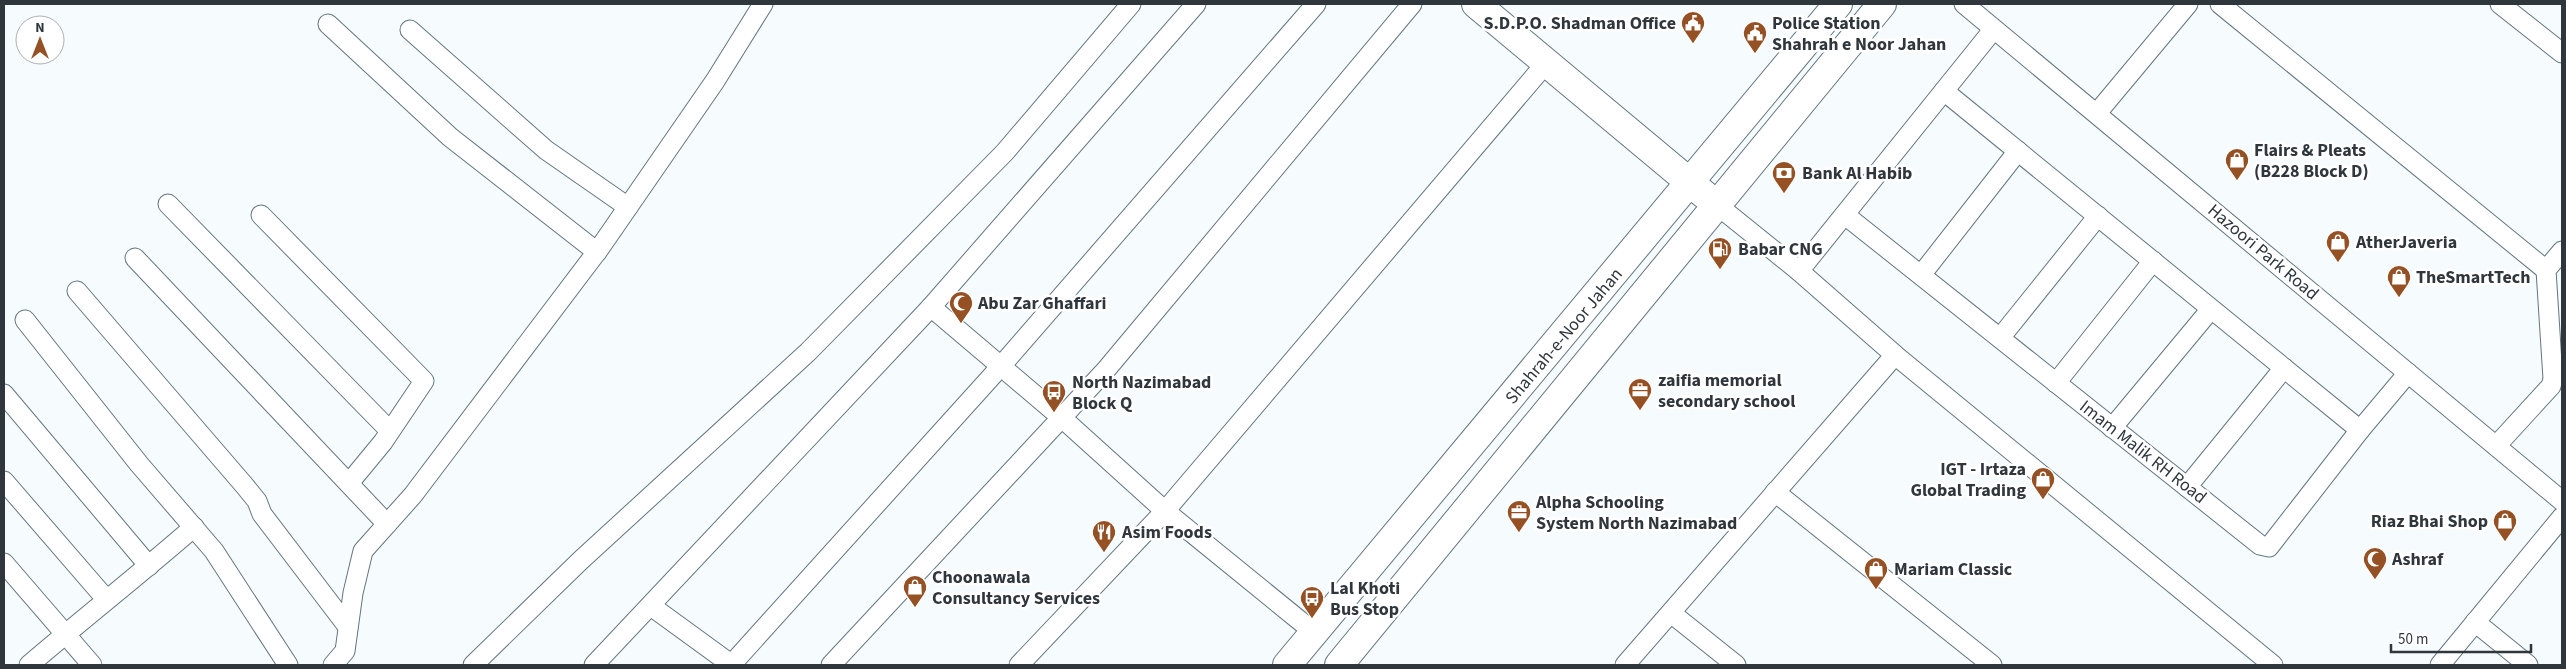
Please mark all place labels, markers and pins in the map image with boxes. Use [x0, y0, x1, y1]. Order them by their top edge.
public building icon: S.D.P.O. Shadman Office [1680, 10, 1706, 44]
place label: S.D.P.O. Shadman Office [1483, 11, 1676, 36]
place label: Police Station Shahrah e Noor Jahan [1772, 11, 1946, 57]
public building icon: Police Station Shahrah e Noor Jahan [1742, 20, 1768, 54]
place label: Flairs & Pleats (B228 Block D) [2254, 138, 2369, 184]
shop icon: Flairs & Pleats (B228 Block D) [2224, 147, 2250, 181]
bank icon: Bank Al Habib [1771, 160, 1797, 194]
place label: Bank Al Habib [1802, 161, 1912, 186]
shop icon: AtherJaveria [2325, 229, 2351, 263]
place label: AtherJaveria [2355, 230, 2457, 255]
fuel station icon: Babar CNG [1707, 236, 1733, 270]
place label: Babar CNG [1738, 237, 1823, 262]
shop icon: TheSmartTech [2386, 264, 2412, 298]
place label: TheSmartTech [2416, 265, 2531, 290]
mosque icon: Abu Zar Ghaffari [948, 290, 974, 324]
place label: Abu Zar Ghaffari [977, 291, 1107, 316]
place label: zaifia memorial secondary school [1658, 368, 1795, 414]
place label: North Nazimabad Block Q [1072, 370, 1211, 416]
office icon: zaifia memorial secondary school [1627, 377, 1653, 411]
bus stop icon: North Nazimabad Block Q [1041, 379, 1067, 413]
place label: IGT - Irtaza Global Trading [1910, 457, 2026, 503]
shop icon: IGT - Irtaza Global Trading [2030, 466, 2056, 500]
place label: Alpha Schooling System North Nazimabad [1535, 490, 1737, 536]
office icon: Alpha Schooling System North Nazimabad [1506, 499, 1532, 533]
shop icon: Riaz Bhai Shop [2492, 508, 2518, 542]
place label: Riaz Bhai Shop [2371, 509, 2488, 534]
restaurant icon: Asim Foods [1091, 519, 1117, 553]
place label: Asim Foods [1121, 520, 1212, 545]
mosque icon: Ashraf [2362, 546, 2388, 580]
place label: Ashraf [2391, 547, 2444, 572]
shop icon: Mariam Classic [1863, 556, 1889, 590]
place label: Mariam Classic [1894, 557, 2013, 582]
place label: Choonawala Consultancy Services [932, 565, 1100, 611]
shop icon: Choonawala Consultancy Services [902, 574, 928, 608]
place label: Lal Khoti Bus Stop [1330, 576, 1400, 622]
bus stop icon: Lal Khoti Bus Stop [1299, 585, 1325, 619]

